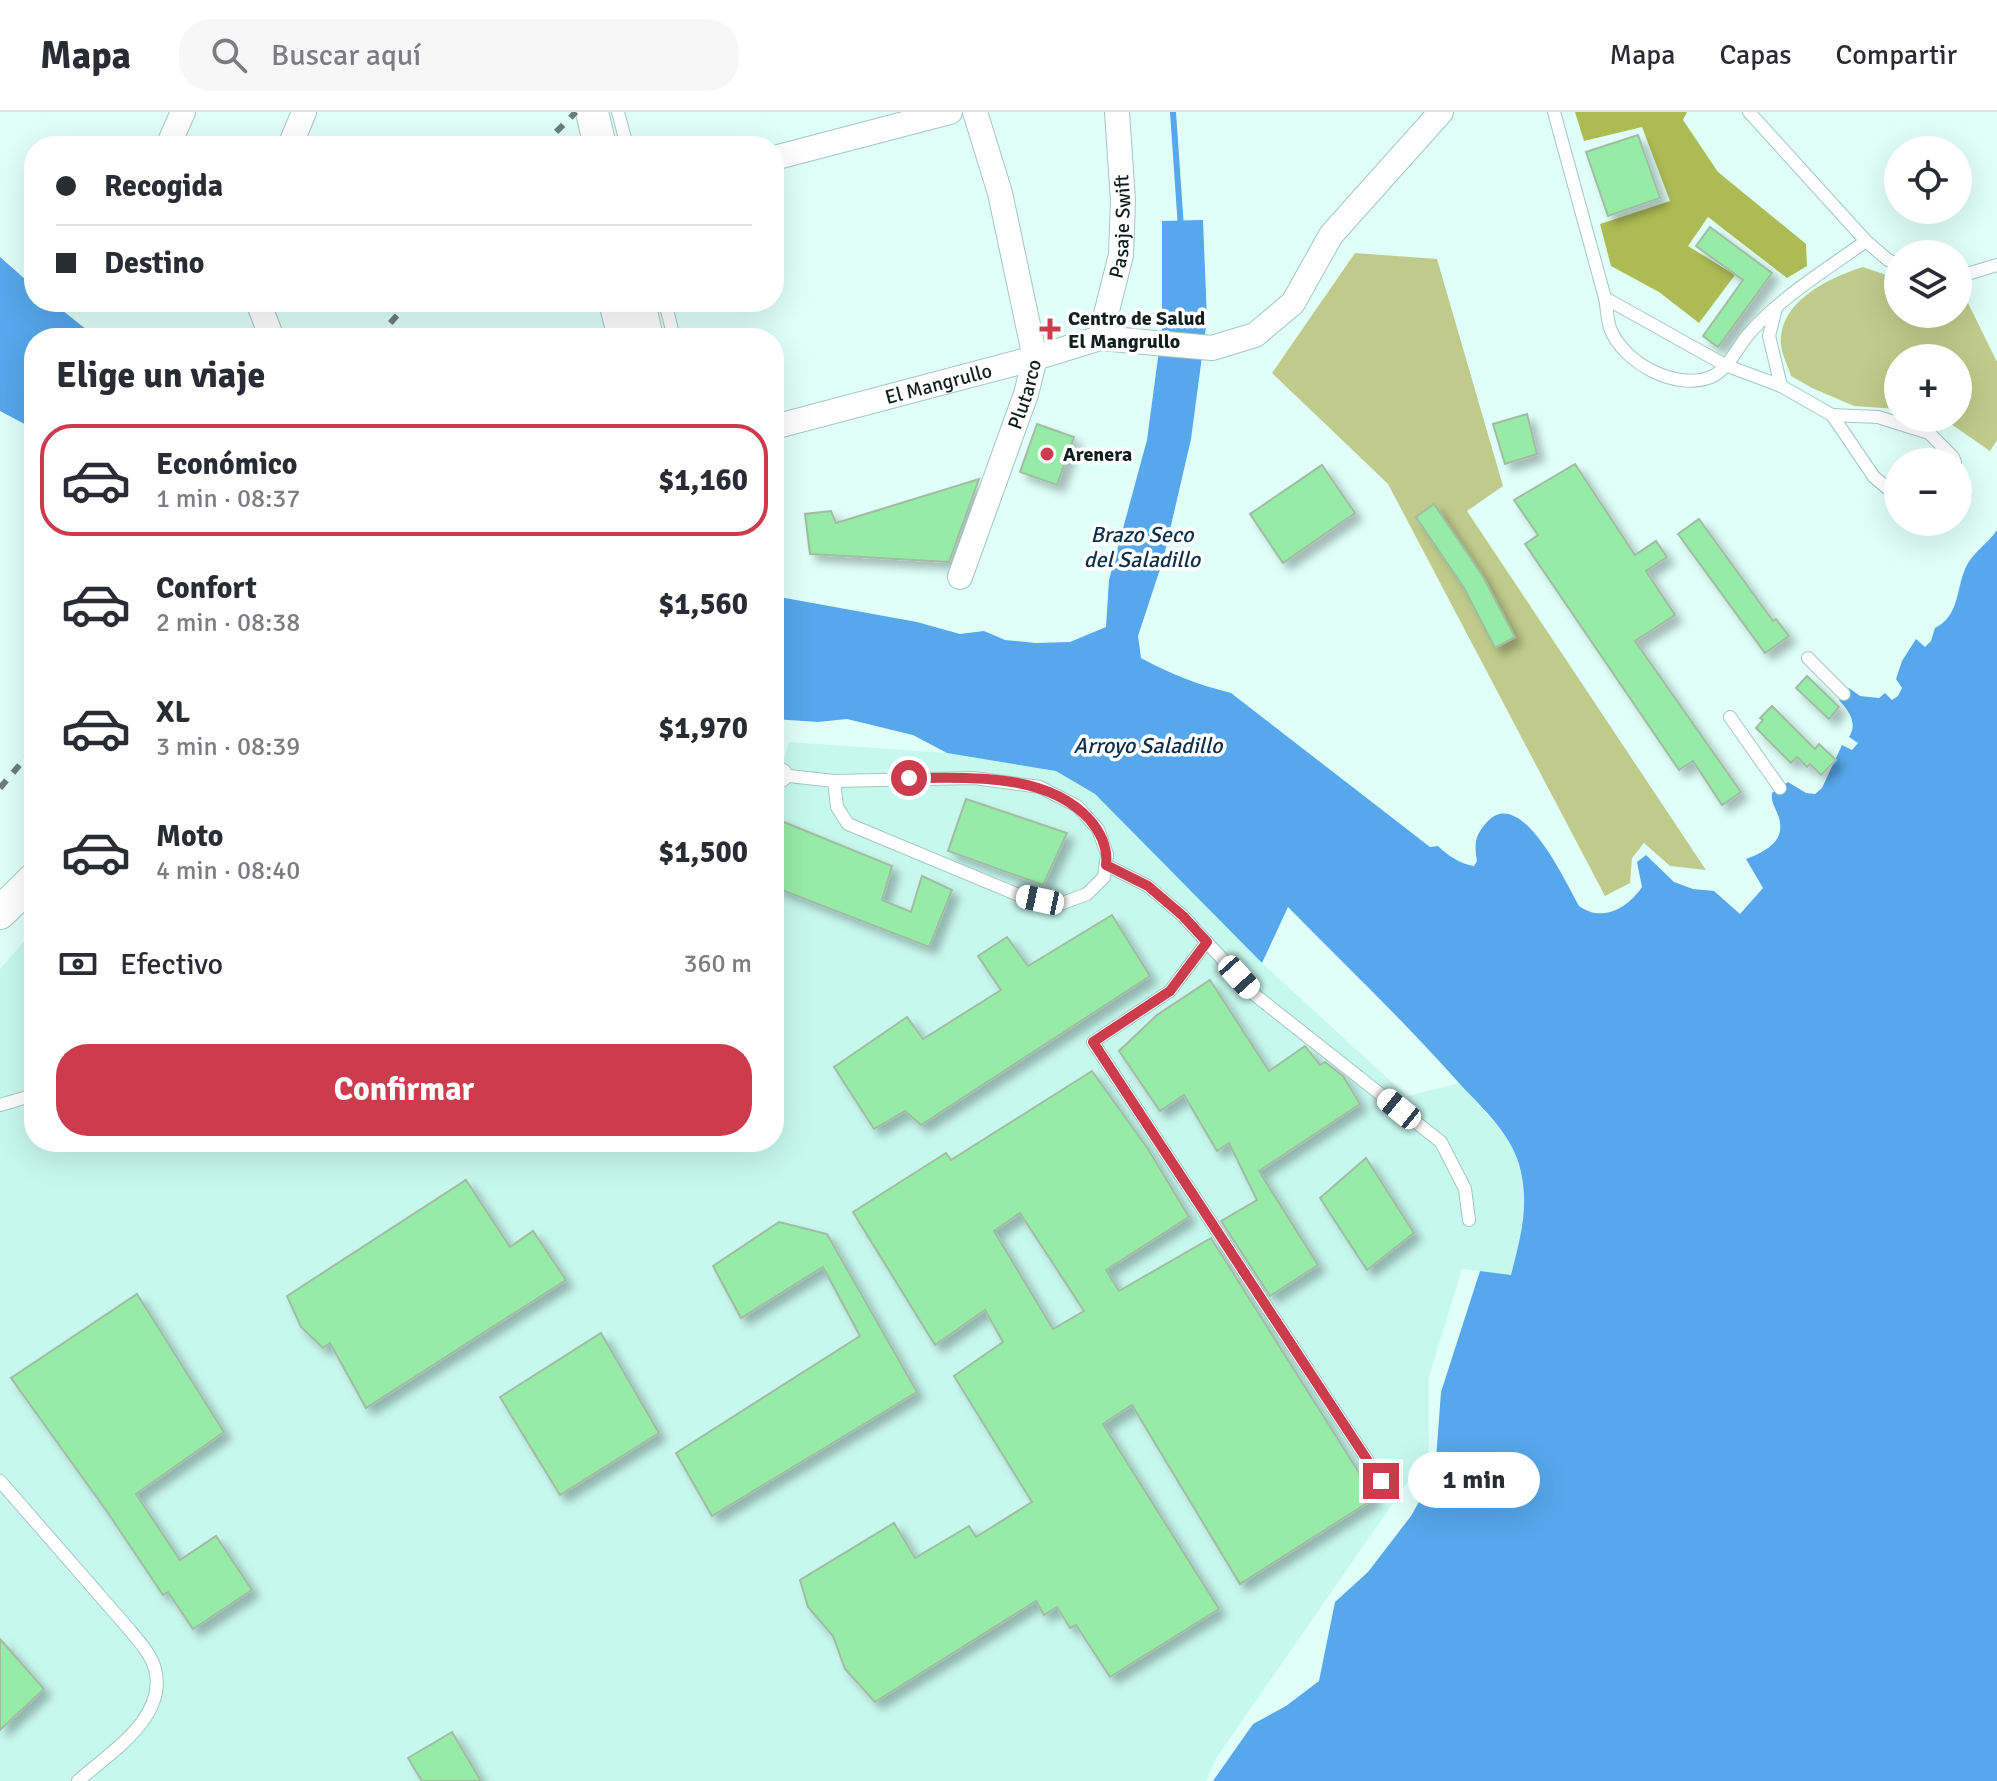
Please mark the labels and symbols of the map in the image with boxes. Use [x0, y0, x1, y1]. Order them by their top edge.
street label: Pasaje Swift [1104, 174, 1136, 281]
place label: Centro de Salud El Mangrullo [1068, 306, 1205, 354]
marker: Centro de Salud El Mangrullo [1039, 318, 1061, 340]
street label: Plutarco [1002, 357, 1047, 433]
street label: El Mangrullo [882, 358, 995, 410]
place label: Arenera [1063, 442, 1132, 467]
marker: Arenera [1038, 445, 1056, 463]
water label: Brazo Seco del Saladillo [1084, 521, 1202, 573]
water label: Arroyo Saladillo [1073, 732, 1224, 759]
route start [891, 760, 927, 796]
car [1014, 883, 1066, 917]
car [1214, 951, 1264, 1003]
car [1373, 1085, 1425, 1133]
callout: 1 min [1409, 1453, 1541, 1509]
route end [1363, 1463, 1399, 1499]

